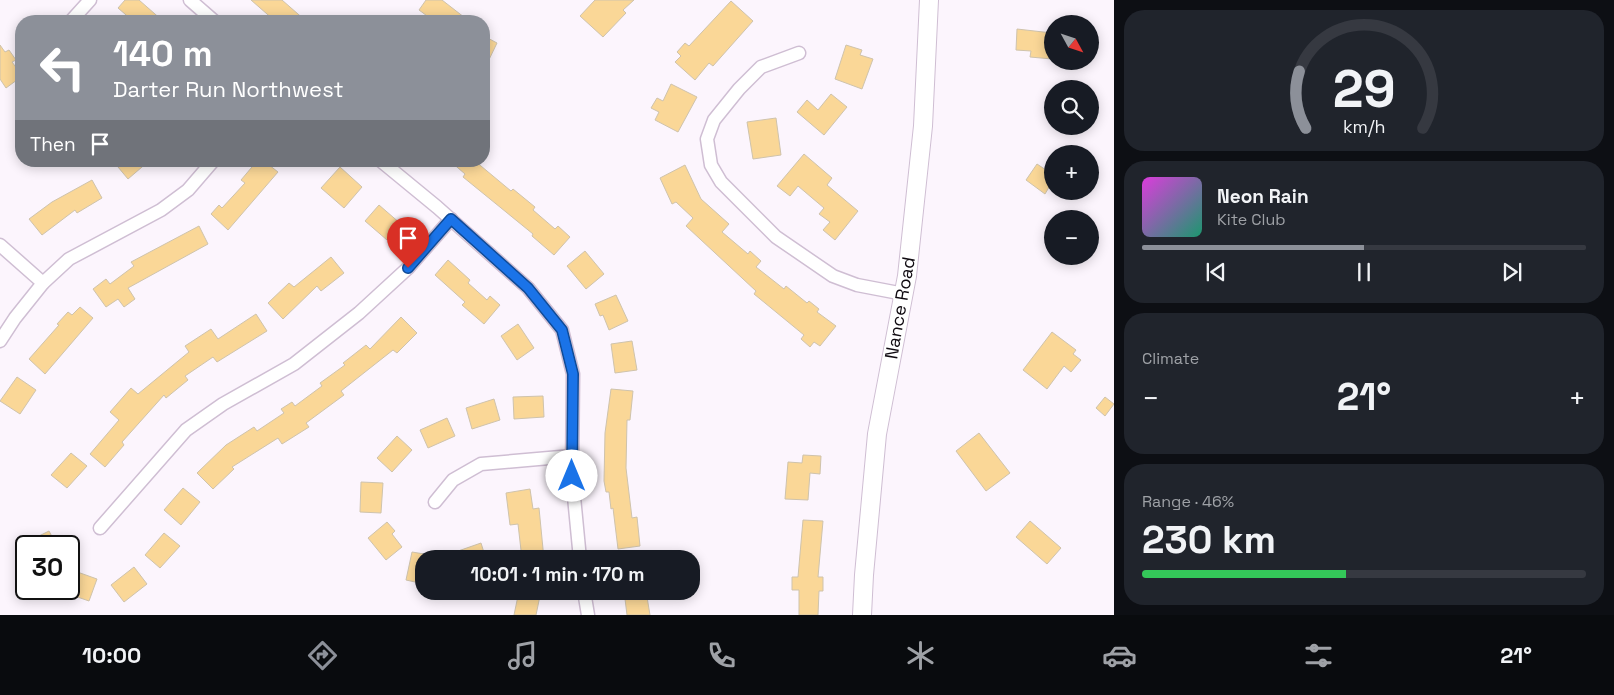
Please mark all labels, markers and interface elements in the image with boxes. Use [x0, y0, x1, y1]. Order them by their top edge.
north arrow [1044, 15, 1099, 70]
map controls [1044, 15, 1099, 265]
text: 140 m [113, 32, 213, 76]
icon: left [30, 35, 95, 100]
text: 29 [1333, 56, 1395, 122]
text: Darter Run Northwest [113, 75, 344, 103]
button: search [1044, 80, 1099, 135]
text: km/h [1343, 115, 1385, 138]
icon: arrive [86, 130, 114, 158]
text: Then [30, 132, 76, 157]
button: + [1044, 145, 1099, 200]
text: Neon Rain [1217, 184, 1309, 209]
text: Kite Club [1217, 209, 1286, 230]
button: − [1044, 210, 1099, 265]
pin [387, 217, 429, 268]
icon: arrive [394, 224, 422, 252]
street label: Nance Road [879, 255, 920, 361]
icon: previous [1202, 258, 1230, 286]
icon: pause [1350, 258, 1378, 286]
icon: next [1498, 258, 1526, 286]
text: Climate [1142, 348, 1199, 369]
text: 21° [1337, 373, 1391, 421]
text: − [1142, 380, 1159, 416]
text: + [1569, 380, 1586, 416]
position arrow [545, 449, 597, 501]
text: Range · 46% [1142, 491, 1234, 512]
text: 230 km [1142, 516, 1276, 564]
speed limit sign: 30 [15, 535, 80, 600]
text: 10:01 · 1 min · 170 m [471, 562, 644, 587]
icon: directions [305, 638, 340, 673]
icon: music [505, 638, 540, 673]
icon: phone [704, 638, 739, 673]
icon: climate [903, 638, 938, 673]
icon: car [1102, 638, 1137, 673]
icon: filters [1301, 638, 1336, 673]
text: 10:00 [82, 641, 141, 669]
text: 21° [1500, 641, 1532, 669]

